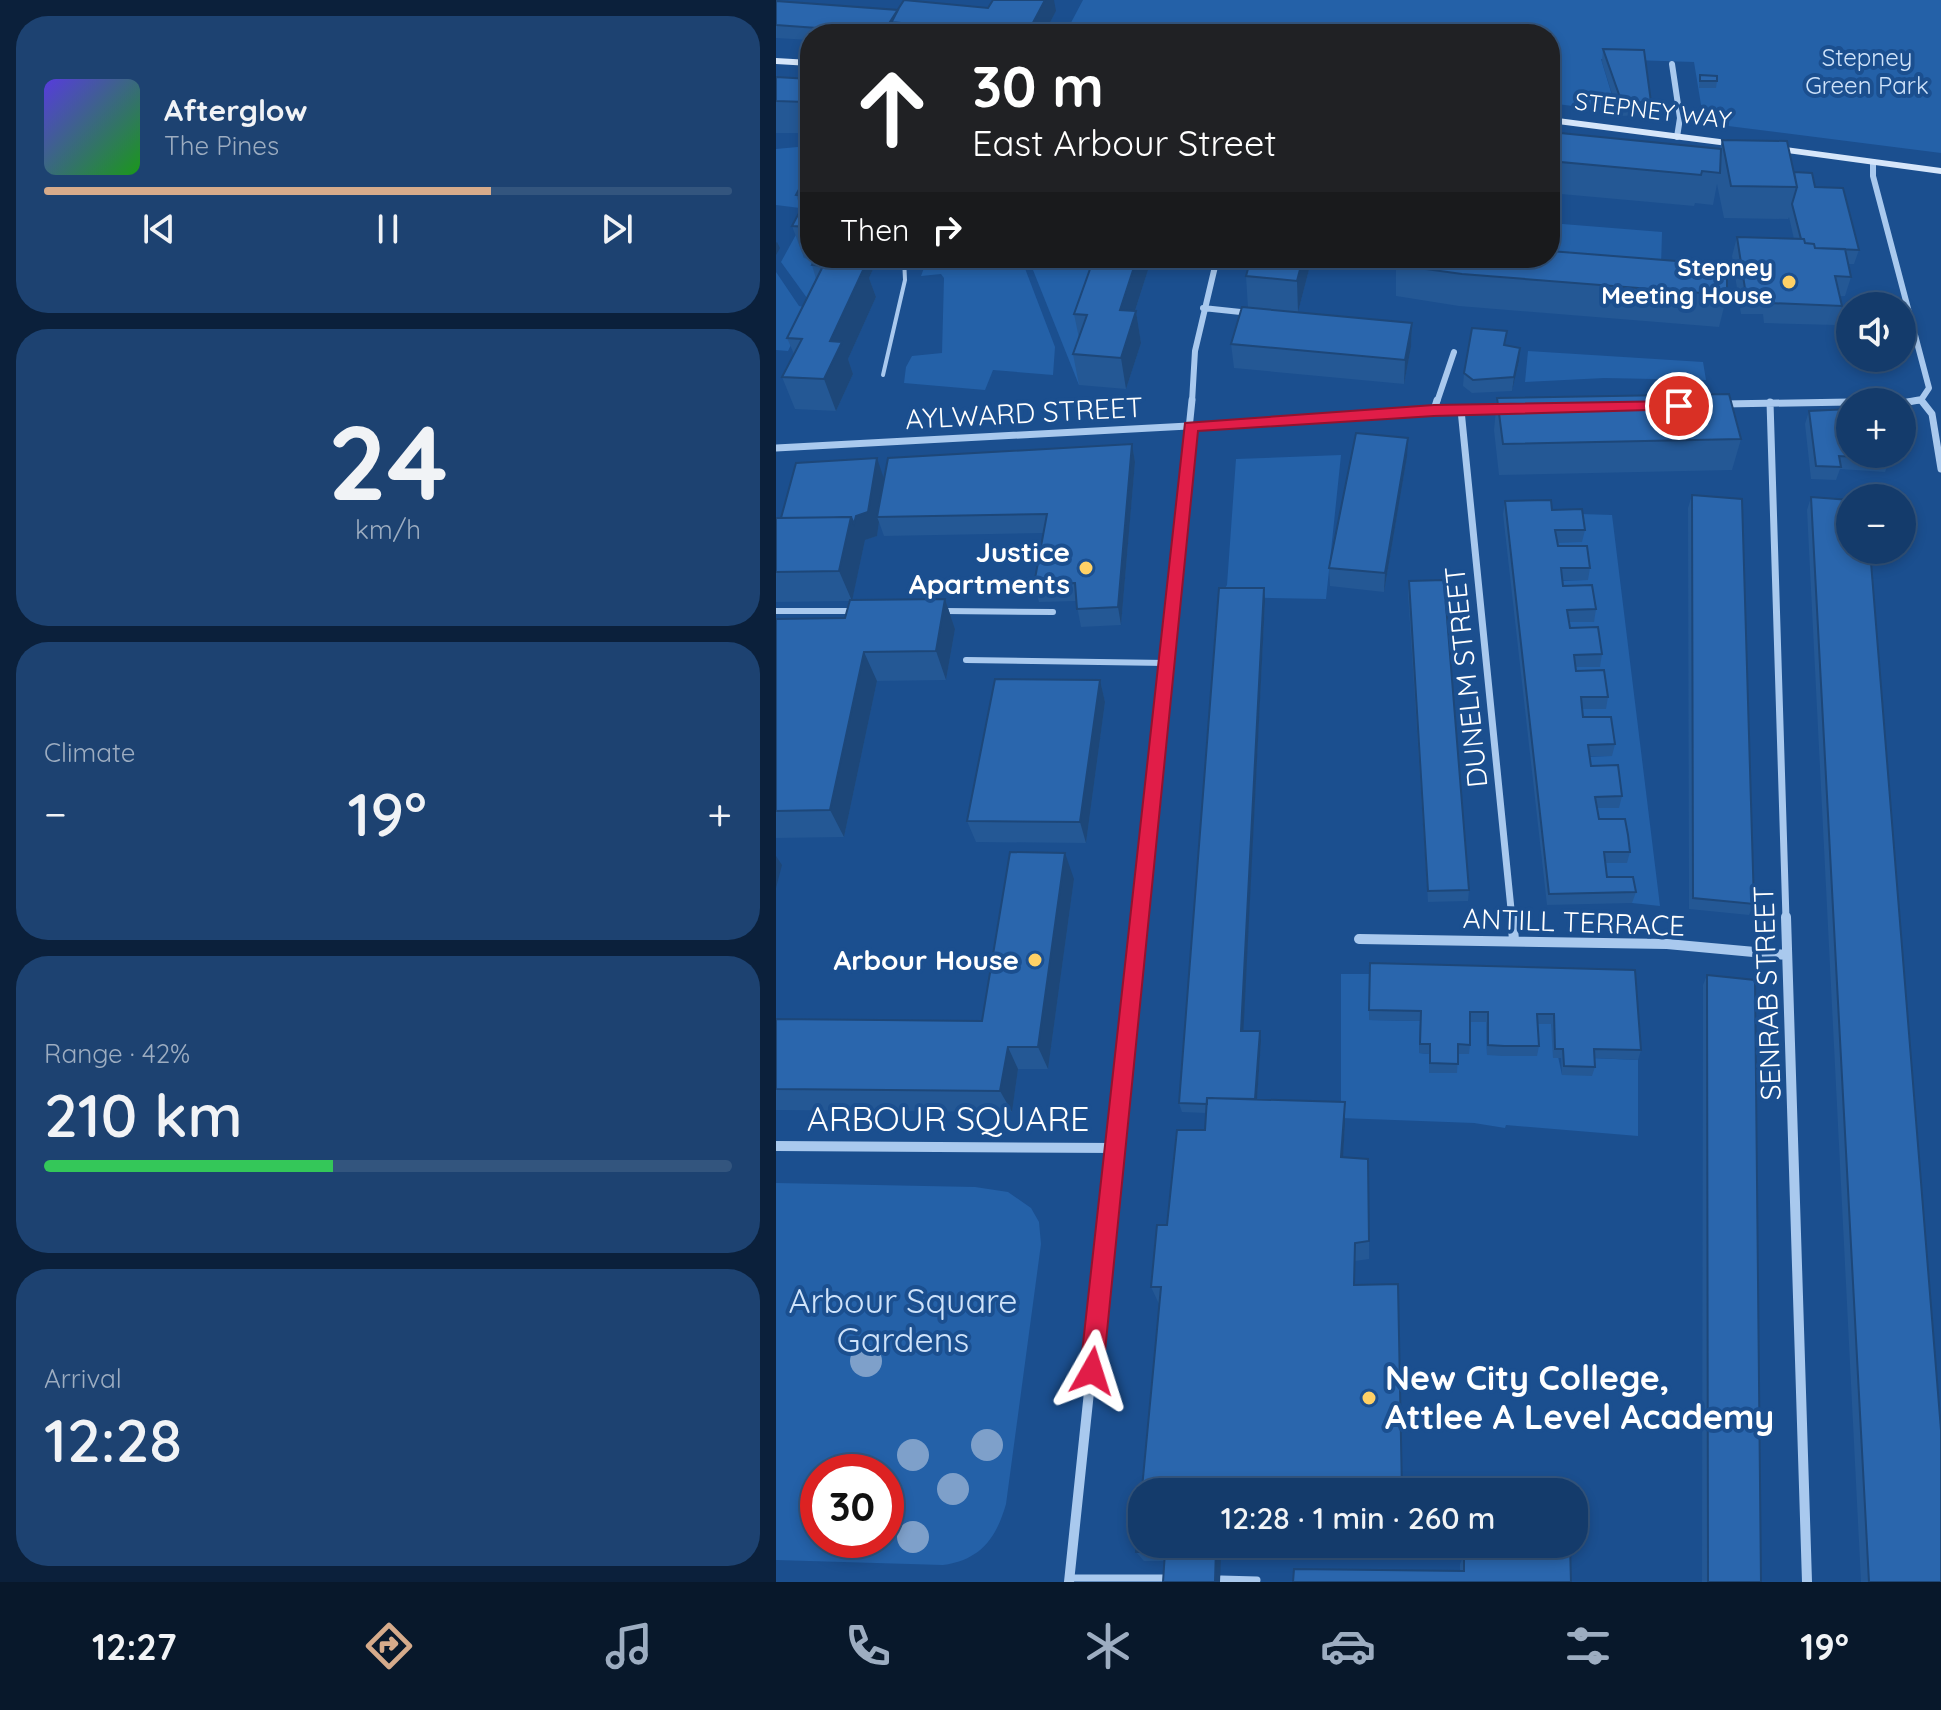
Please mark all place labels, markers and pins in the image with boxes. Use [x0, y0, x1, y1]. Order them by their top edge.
place label: Stepney Meeting House [1601, 252, 1773, 310]
marker: Stepney Meeting House [1780, 273, 1798, 291]
pin [1645, 372, 1713, 440]
place label: Justice Apartments [909, 534, 1070, 601]
marker: Justice Apartments [1077, 559, 1095, 577]
place label: Arbour House [833, 942, 1019, 977]
marker: Arbour House [1026, 951, 1044, 969]
place label: New City College, Attlee A Level Academy [1385, 1356, 1774, 1438]
marker: New City College, Attlee A Level Academy [1360, 1389, 1378, 1407]

